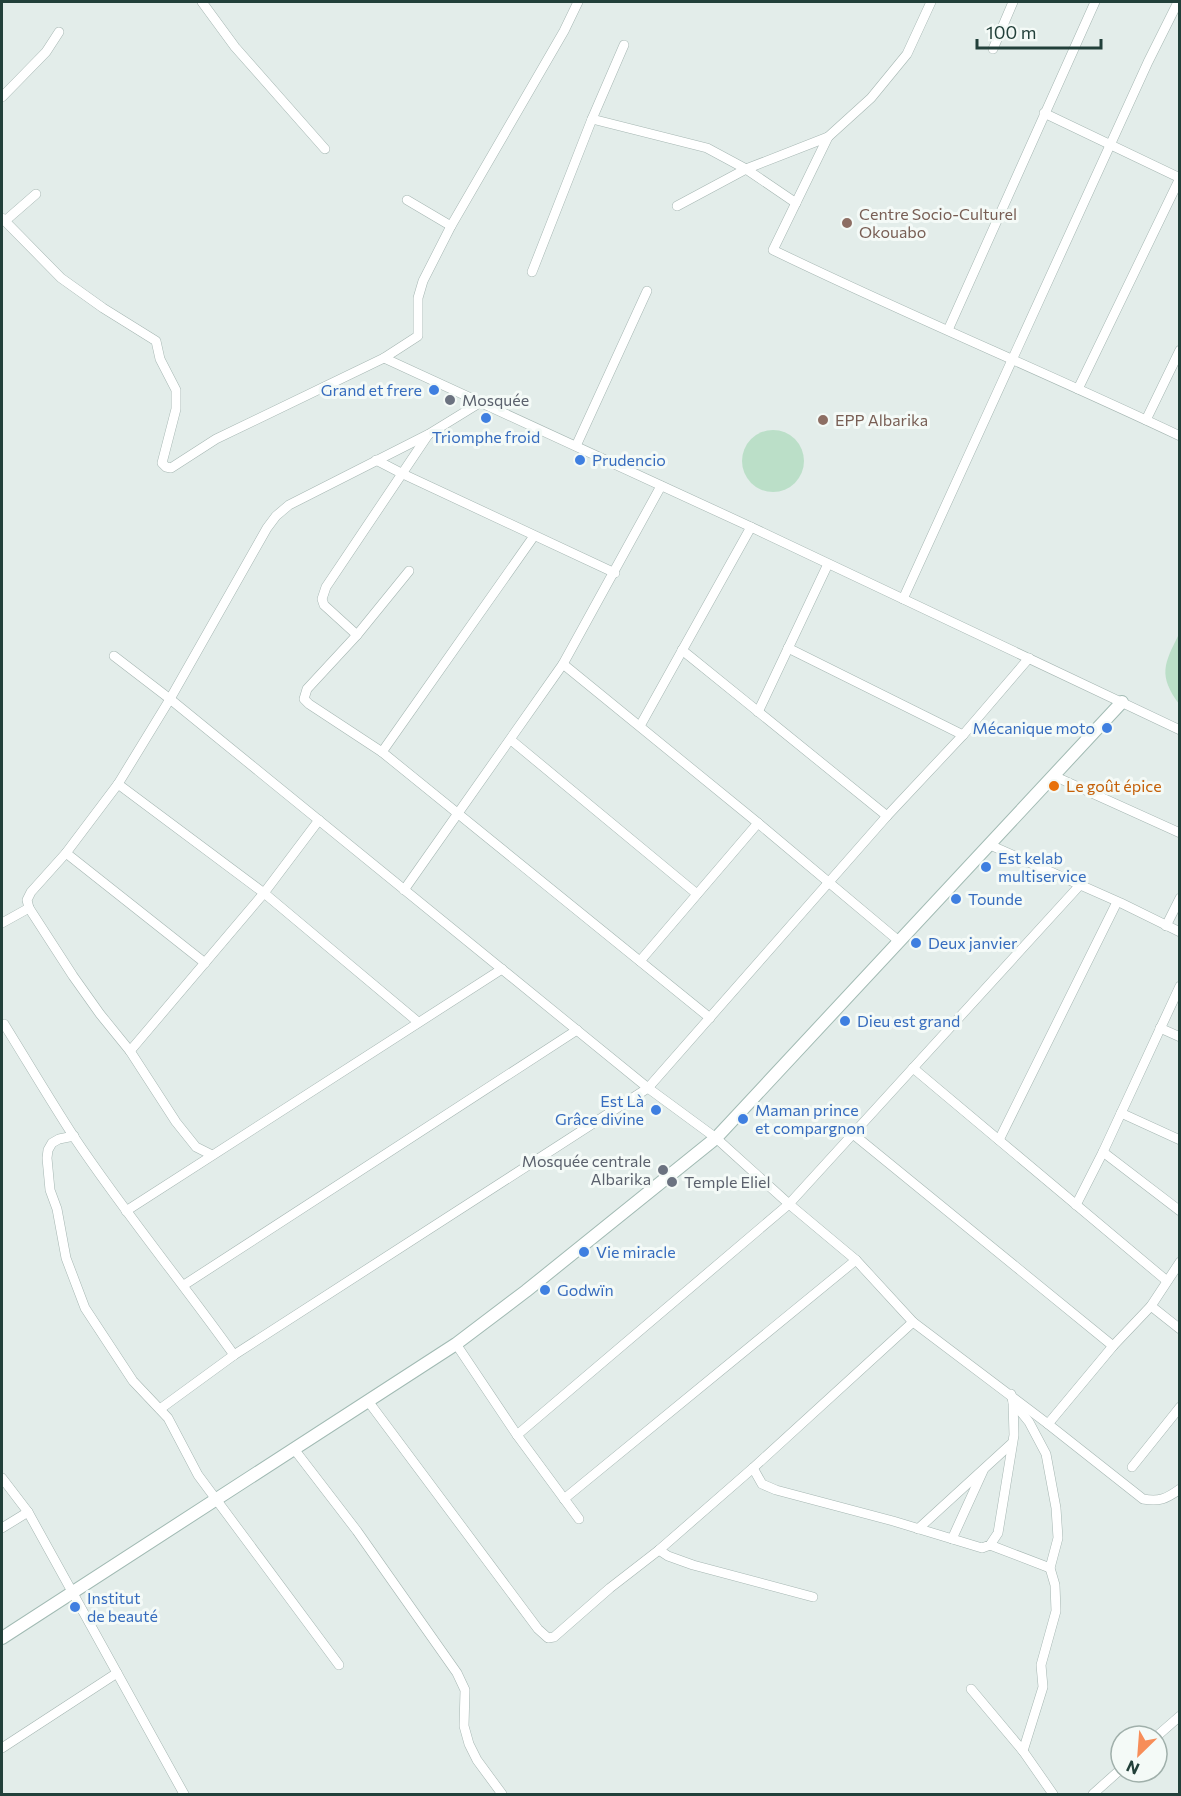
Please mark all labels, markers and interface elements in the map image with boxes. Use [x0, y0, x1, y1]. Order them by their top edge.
scale bar [977, 12, 1102, 50]
text: 100 m [986, 21, 1036, 43]
place label: Centre Socio-Culturel Okouabo [859, 204, 1017, 241]
marker: Centre Socio-Culturel Okouabo [840, 216, 854, 230]
place label: Grand et frere [321, 380, 422, 399]
marker: Grand et frere [427, 383, 441, 397]
place label: Mosquée [462, 390, 529, 409]
marker: Mosquée [443, 393, 457, 407]
place label: EPP Albarika [835, 410, 928, 429]
marker: Triomphe froid [479, 411, 493, 425]
marker: EPP Albarika [816, 413, 830, 427]
place label: Triomphe froid [432, 427, 540, 446]
place label: Prudencio [592, 450, 666, 469]
marker: Prudencio [573, 453, 587, 467]
place label: Mécanique moto [973, 718, 1095, 737]
marker: Mécanique moto [1100, 721, 1114, 735]
place label: Le goût épice [1066, 776, 1162, 795]
marker: Le goût épice [1047, 779, 1061, 793]
place label: Est kelab multiservice [998, 848, 1086, 885]
marker: Est kelab multiservice [979, 860, 993, 874]
place label: Tounde [968, 889, 1022, 908]
marker: Tounde [949, 892, 963, 906]
place label: Deux janvier [928, 933, 1018, 952]
marker: Deux janvier [909, 936, 923, 950]
place label: Dieu est grand [857, 1011, 960, 1030]
marker: Dieu est grand [838, 1014, 852, 1028]
place label: Est Là Grâce divine [555, 1091, 644, 1128]
place label: Maman prince et compargnon [755, 1100, 865, 1137]
marker: Est Là Grâce divine [649, 1103, 663, 1117]
marker: Maman prince et compargnon [736, 1112, 750, 1126]
place label: Mosquée centrale Albarika [522, 1151, 651, 1188]
marker: Mosquée centrale Albarika [656, 1163, 670, 1177]
place label: Temple Eliel [684, 1172, 771, 1191]
marker: Temple Eliel [665, 1175, 679, 1189]
place label: Vie miracle [596, 1242, 676, 1261]
marker: Vie miracle [577, 1245, 591, 1259]
place label: Godwïn [557, 1280, 614, 1299]
marker: Godwïn [538, 1283, 552, 1297]
place label: Institut de beauté [87, 1588, 158, 1625]
marker: Institut de beauté [68, 1600, 82, 1614]
north arrow [1109, 1724, 1169, 1784]
text: N [1123, 1757, 1142, 1779]

